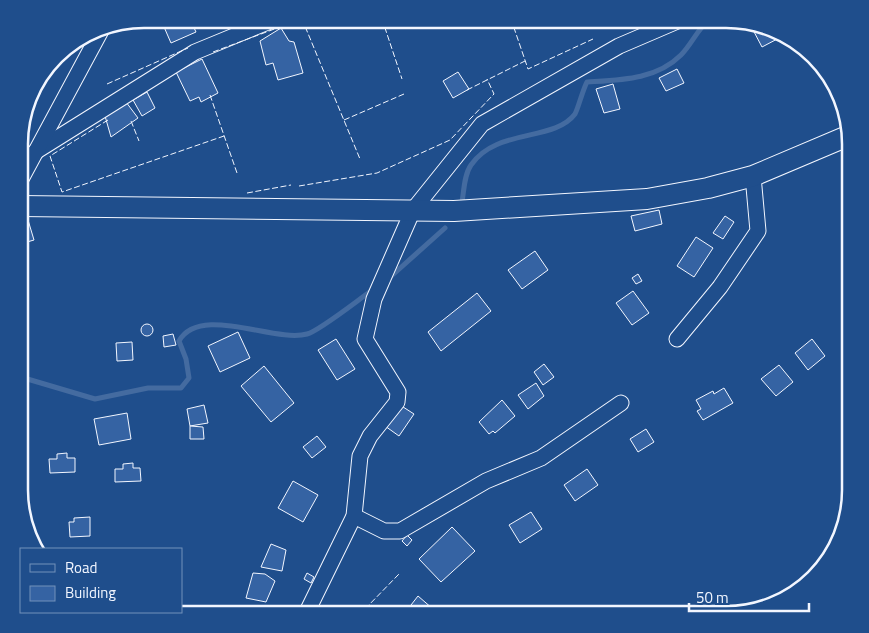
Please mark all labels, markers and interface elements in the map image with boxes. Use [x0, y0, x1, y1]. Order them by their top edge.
legend [20, 548, 182, 613]
text: Road [65, 556, 97, 579]
scale bar [689, 580, 809, 612]
text: Building [65, 581, 116, 604]
text: 50 m [696, 586, 729, 609]

